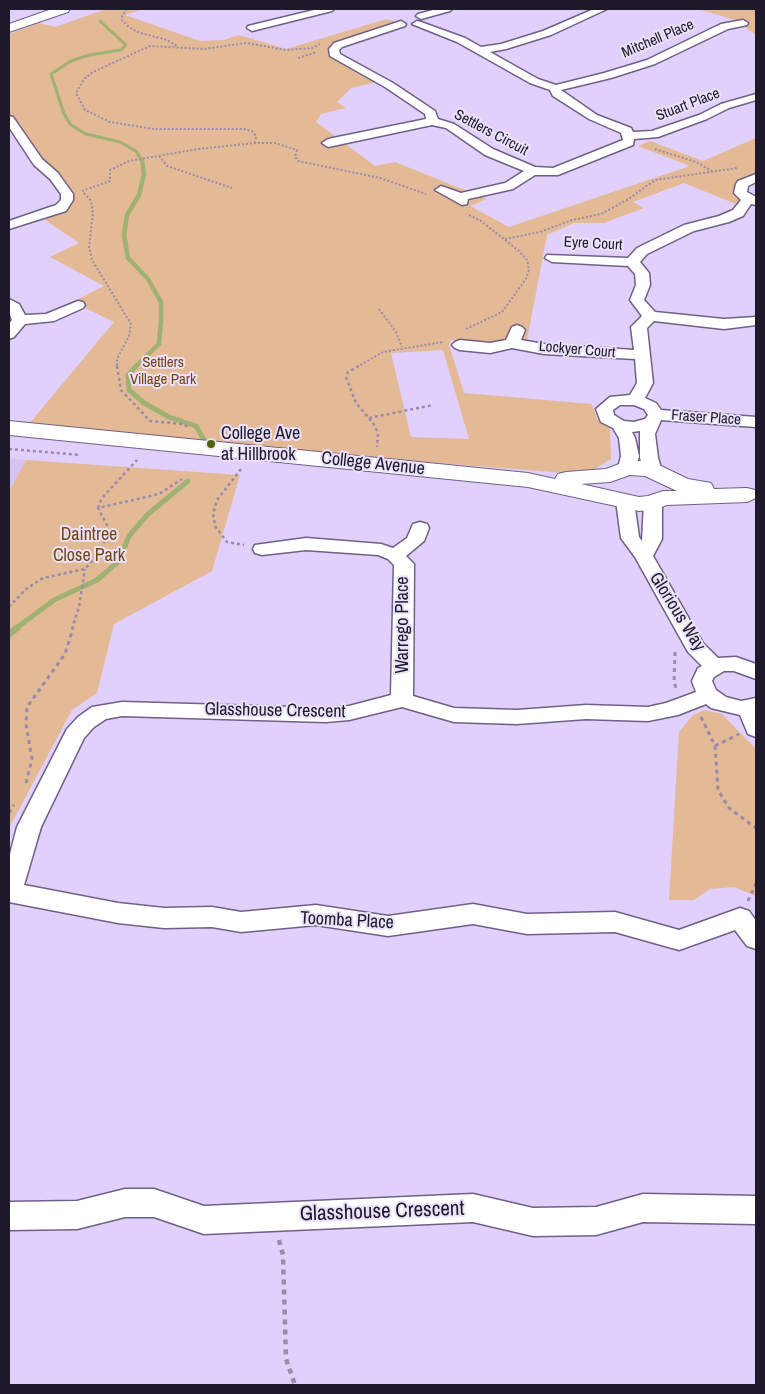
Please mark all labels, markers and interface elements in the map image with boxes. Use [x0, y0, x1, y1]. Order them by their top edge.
street label: Mitchell Place [619, 16, 697, 62]
street label: Stuart Place [653, 85, 723, 125]
street label: Settlers Circuit [451, 106, 531, 160]
street label: Eyre Court [563, 233, 623, 255]
street label: Lockyer Court [538, 338, 616, 362]
park label: Settlers Village Park [130, 354, 196, 389]
street label: Fraser Place [671, 407, 741, 429]
place label: College Ave at Hillbrook [221, 423, 300, 466]
marker: College Ave at Hillbrook [205, 438, 217, 450]
street label: College Avenue [320, 448, 426, 480]
park label: Daintree Close Park [53, 524, 125, 566]
street label: Glorious Way [644, 569, 710, 655]
street label: Warrego Place [392, 576, 414, 674]
street label: Glasshouse Crescent [204, 699, 346, 723]
street label: Toomba Place [300, 908, 394, 934]
street label: Glasshouse Crescent [299, 1197, 465, 1227]

